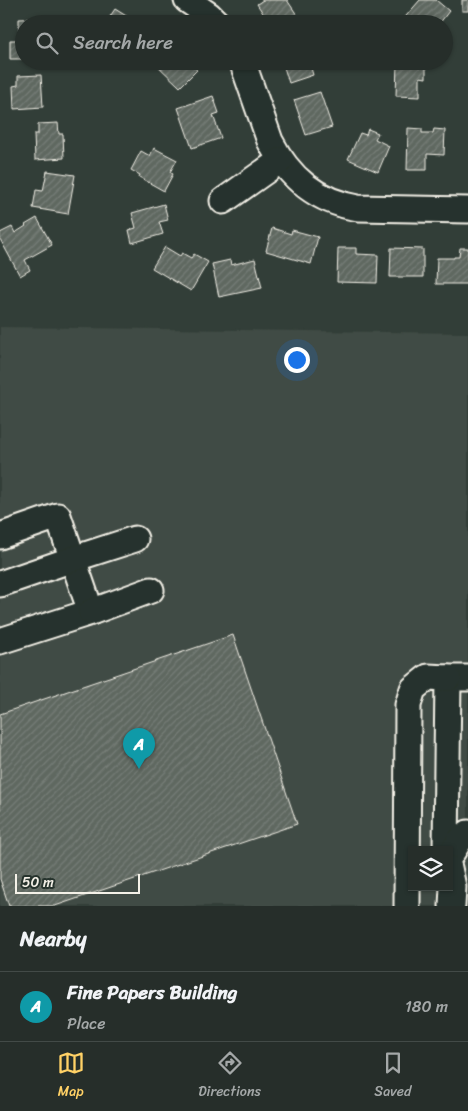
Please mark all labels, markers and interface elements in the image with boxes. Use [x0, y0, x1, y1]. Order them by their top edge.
search box [15, 15, 453, 70]
text: Search here [73, 26, 173, 59]
icon: search [33, 29, 61, 57]
your location [284, 347, 310, 373]
pin: A [123, 728, 155, 769]
map controls [408, 846, 453, 891]
button: layers [408, 846, 453, 891]
text: 50 m [22, 870, 54, 895]
scale bar [15, 871, 140, 894]
text: Nearby [20, 920, 86, 958]
text: Fine Papers Building [67, 976, 237, 1009]
text: A [31, 992, 41, 1021]
text: 180 m [405, 992, 448, 1021]
text: Place [67, 1009, 106, 1038]
tab: Map [57, 1049, 85, 1104]
tab: Directions [198, 1049, 261, 1104]
tab: Saved [374, 1049, 411, 1104]

